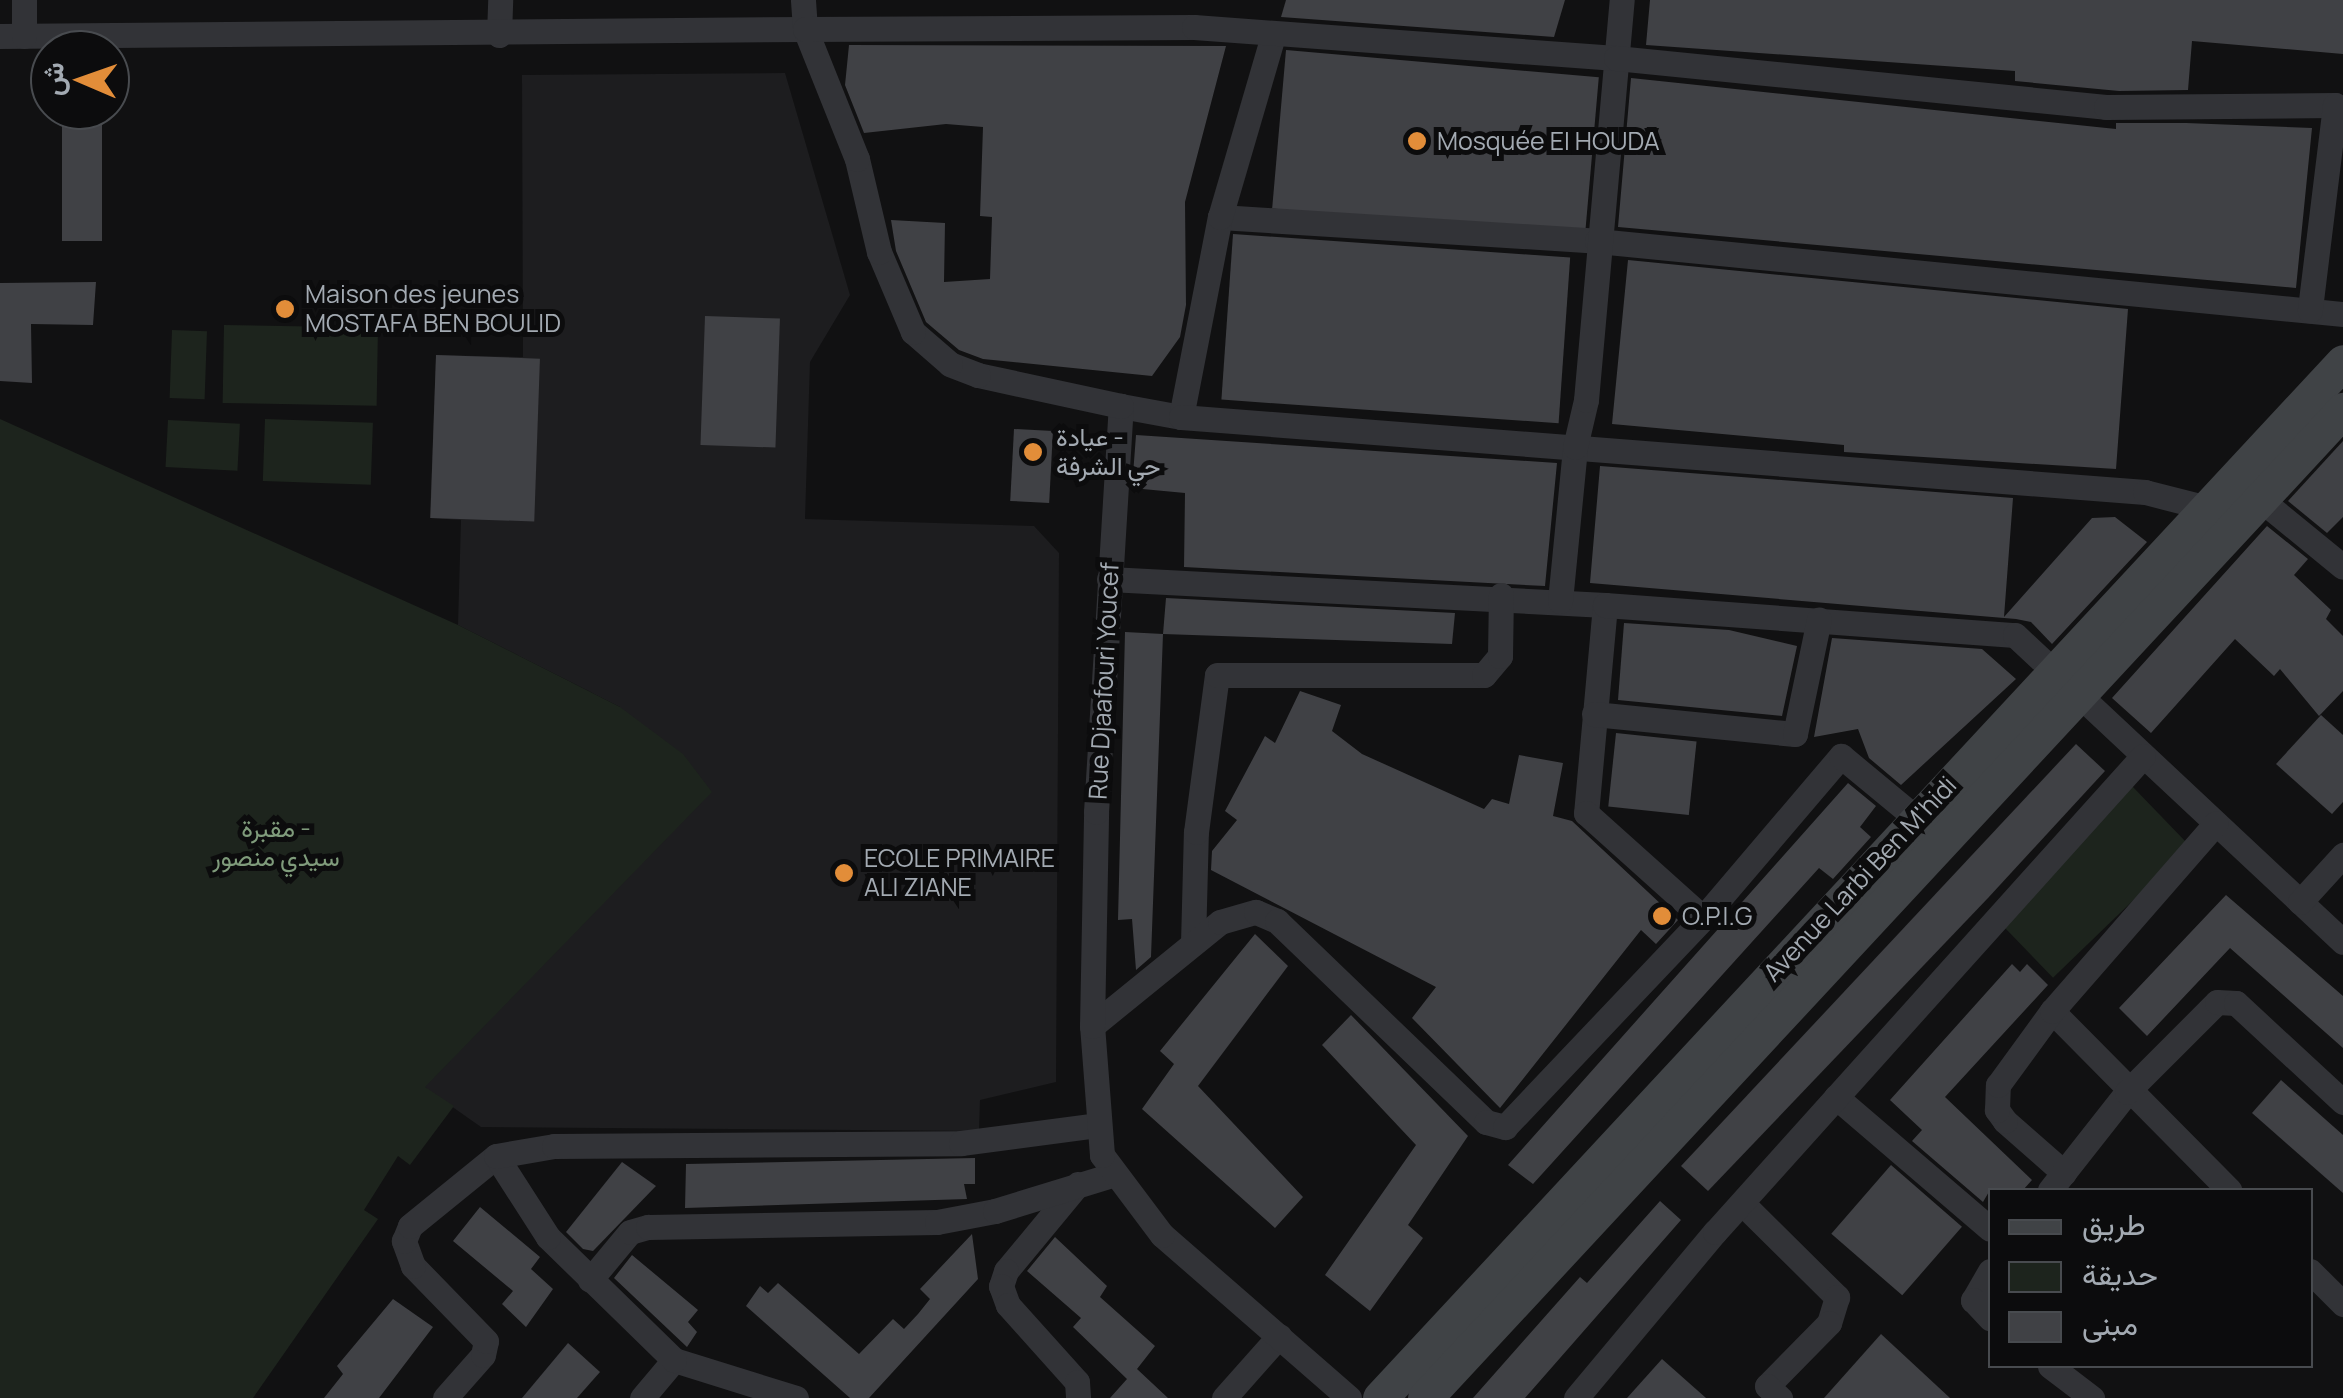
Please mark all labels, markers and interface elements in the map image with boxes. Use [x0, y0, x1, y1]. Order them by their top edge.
north arrow [30, 30, 130, 130]
text: ش [32, 62, 72, 97]
place label: Mosquée El HOUDA [1437, 126, 1660, 156]
marker: Mosquée El HOUDA [1406, 130, 1428, 152]
place label: Maison des jeunes MOSTAFA BEN BOULID [305, 280, 561, 339]
marker: Maison des jeunes MOSTAFA BEN BOULID [274, 298, 296, 320]
place label: عيادة - حي الشرفة [1056, 423, 1160, 482]
marker: عيادة - حي الشرفة [1020, 439, 1046, 465]
street label: Rue Djaafouri Youcef [1083, 562, 1125, 800]
street label: Avenue Larbi Ben M'hidi [1757, 770, 1963, 988]
park label: مقبرة - سيدي منصور [212, 814, 340, 873]
place label: ECOLE PRIMAIRE ALI ZIANE [864, 844, 1055, 903]
marker: ECOLE PRIMAIRE ALI ZIANE [833, 862, 855, 884]
place label: O.P.I.G [1682, 901, 1752, 931]
marker: O.P.I.G [1651, 905, 1673, 927]
legend [1988, 1188, 2313, 1368]
text: طريق [2082, 1203, 2146, 1244]
text: حديقة [2082, 1253, 2158, 1294]
text: مبنى [2082, 1303, 2138, 1344]

